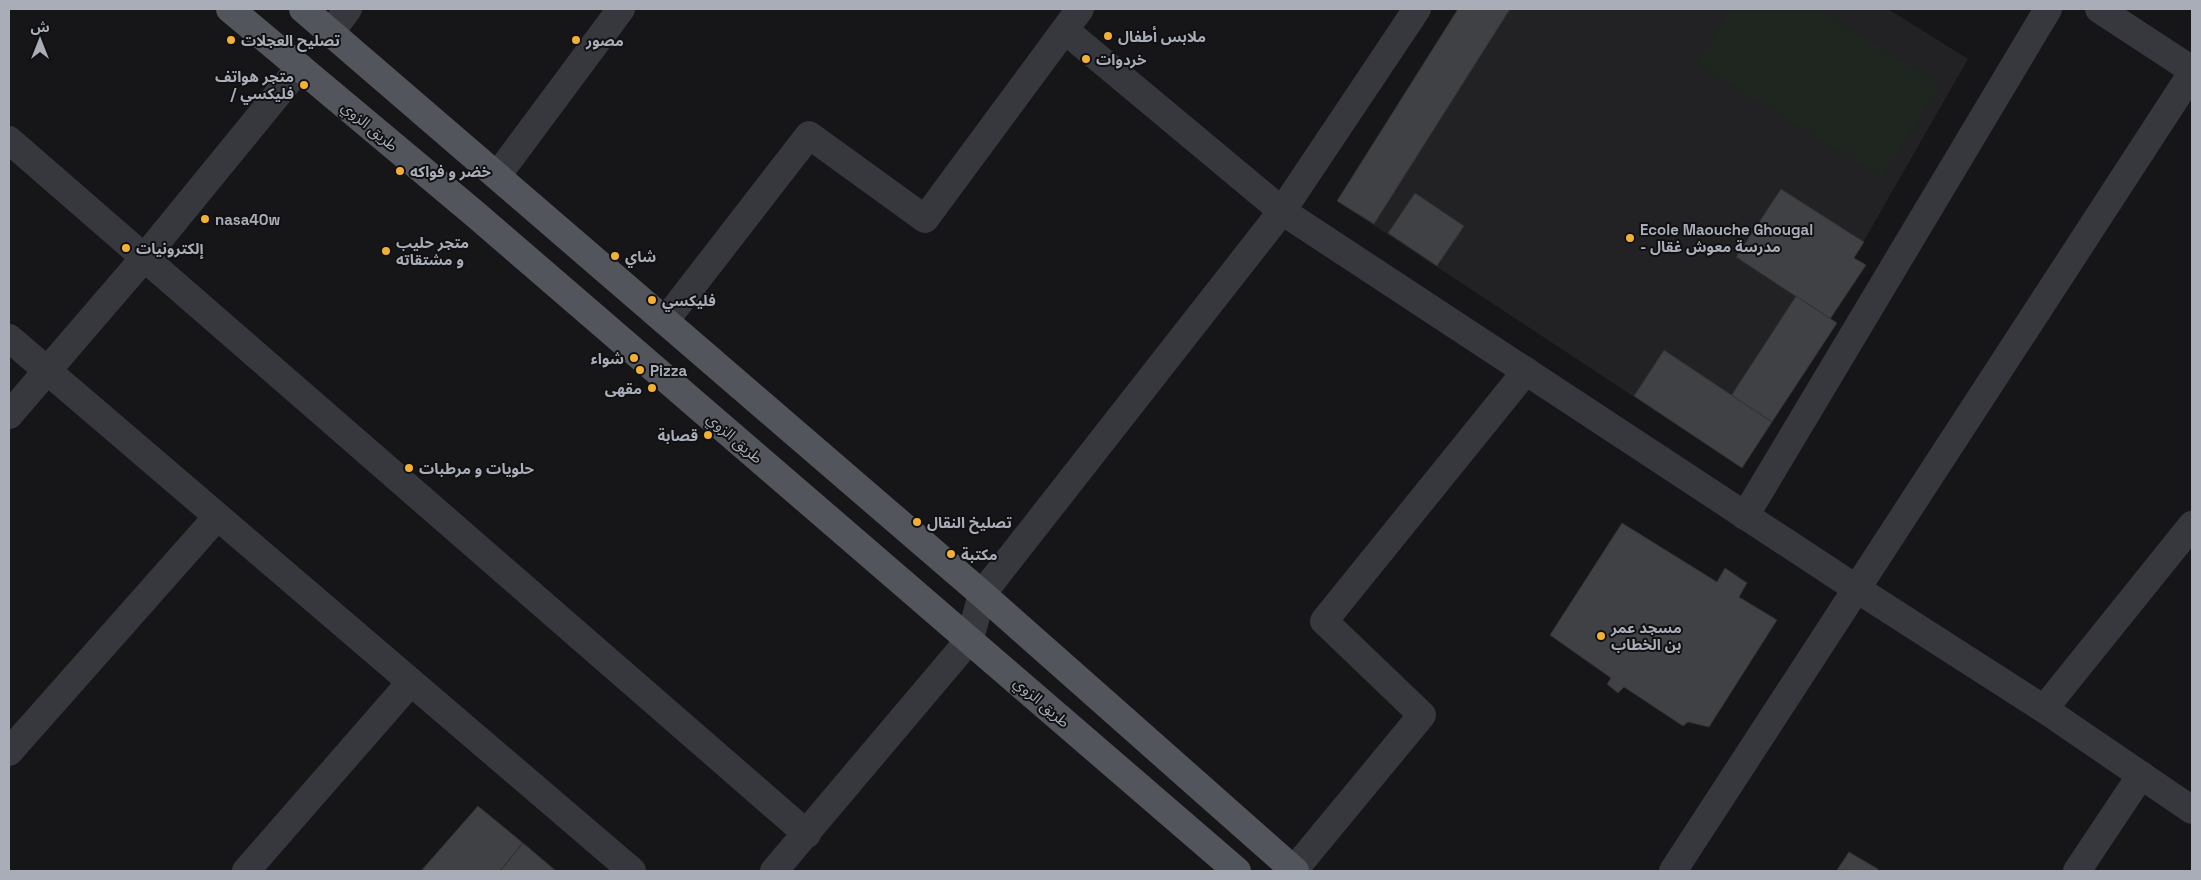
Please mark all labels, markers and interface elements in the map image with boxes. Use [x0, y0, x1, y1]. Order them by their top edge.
north arrow [15, 15, 65, 65]
text: ش [30, 18, 50, 36]
place label: ملابس أطفال [1118, 26, 1206, 46]
marker: ملابس أطفال [1102, 30, 1114, 42]
place label: تصليح العجلات [241, 31, 340, 52]
place label: مصور [585, 31, 624, 50]
marker: تصليح العجلات [225, 34, 237, 46]
marker: مصور [570, 34, 582, 46]
place label: خردوات [1096, 50, 1147, 69]
marker: خردوات [1080, 53, 1092, 65]
place label: متجر هواتف / فليكسي [215, 67, 294, 105]
marker: متجر هواتف / فليكسي [298, 79, 310, 91]
street label: طريق الزوي [336, 97, 402, 157]
place label: خضر و فواكه [410, 162, 492, 181]
marker: خضر و فواكه [394, 165, 406, 177]
place label: nasa40w [215, 210, 281, 229]
marker: nasa40w [199, 213, 211, 225]
place label: Ecole Maouche Ghougal - مدرسة معوش غقال [1640, 220, 1813, 256]
marker: Ecole Maouche Ghougal - مدرسة معوش غقال [1624, 232, 1636, 244]
place label: متجر حليب و مشتقاته [396, 233, 469, 269]
place label: إلكترونيات [136, 239, 204, 259]
marker: إلكترونيات [120, 242, 132, 254]
marker: متجر حليب و مشتقاته [380, 245, 392, 257]
place label: شاي [625, 247, 656, 268]
marker: شاي [609, 250, 621, 262]
place label: فليكسي [662, 291, 716, 312]
marker: فليكسي [646, 294, 658, 306]
place label: شواء [591, 349, 624, 368]
marker: شواء [628, 352, 640, 364]
place label: Pizza [650, 361, 688, 380]
marker: Pizza [634, 364, 646, 376]
place label: مقهى [605, 379, 642, 398]
marker: مقهى [646, 382, 658, 394]
street label: طريق الزوي [702, 409, 767, 469]
place label: قصابة [657, 426, 698, 445]
marker: قصابة [702, 429, 714, 441]
place label: حلويات و مرطبات [419, 459, 535, 478]
marker: حلويات و مرطبات [403, 462, 415, 474]
place label: تصليخ النقال [927, 513, 1012, 534]
marker: تصليخ النقال [911, 516, 923, 528]
place label: مكتبة [961, 545, 998, 564]
marker: مكتبة [945, 548, 957, 560]
place label: مسجد عمر بن الخطاب [1610, 618, 1682, 654]
marker: مسجد عمر بن الخطاب [1595, 630, 1607, 642]
street label: طريق الزوي [1009, 673, 1074, 733]

